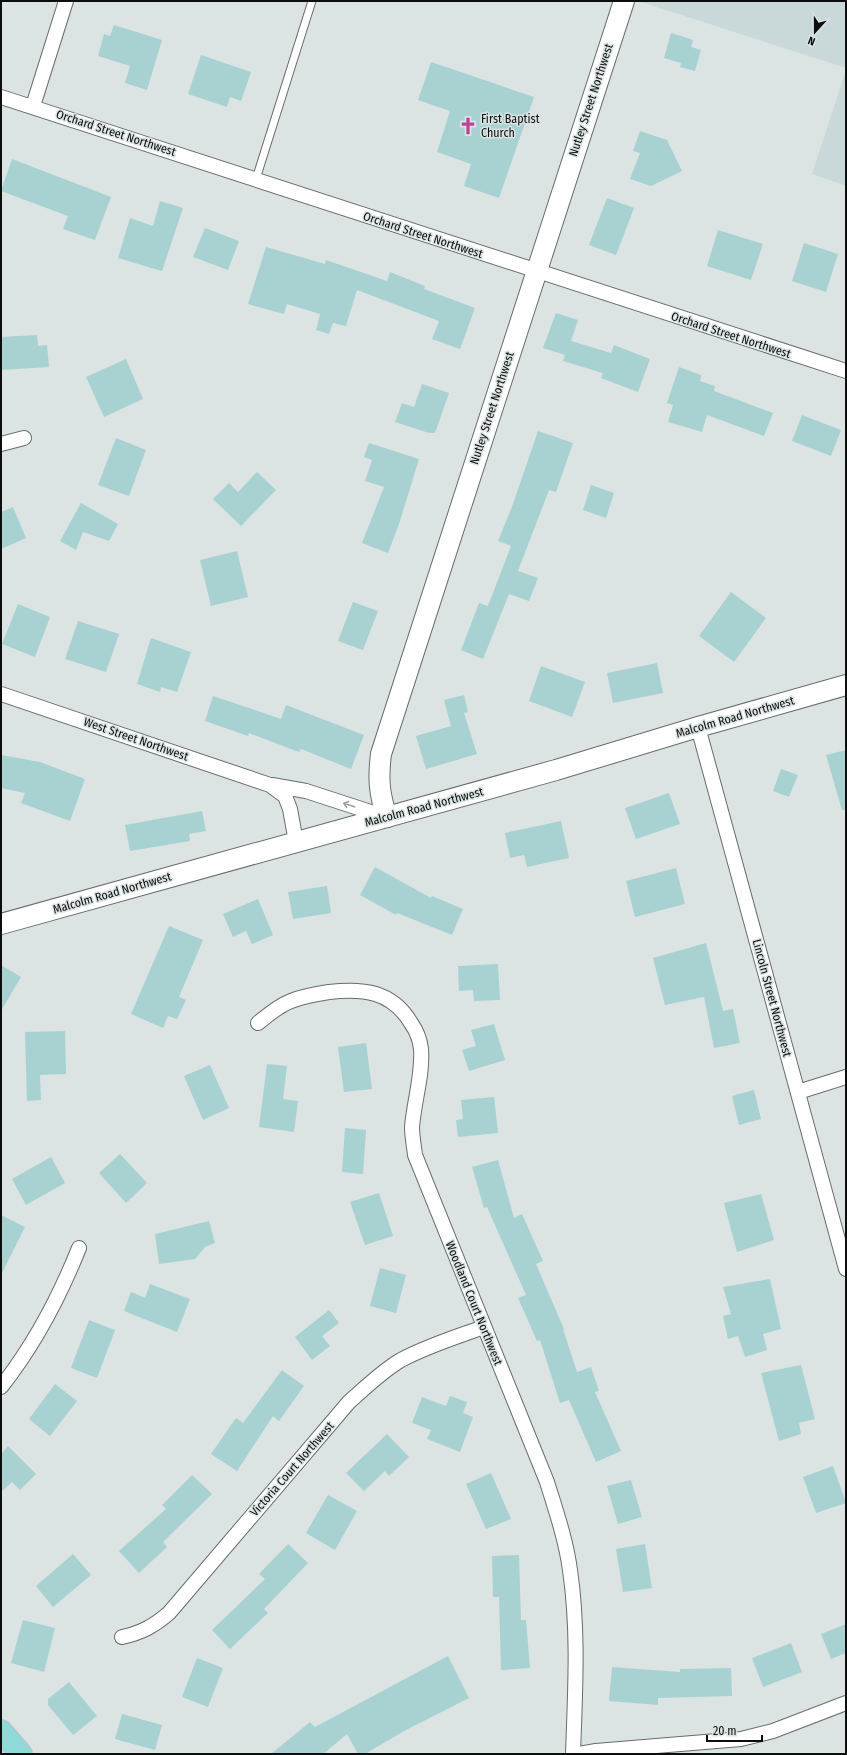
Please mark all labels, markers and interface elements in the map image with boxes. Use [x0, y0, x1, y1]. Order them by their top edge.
north arrow [795, 12, 835, 52]
text: N [806, 34, 817, 48]
street label: Nutley Street Northwest [566, 42, 616, 158]
street label: Orchard Street Northwest [54, 107, 178, 159]
place label: First Baptist Church [481, 112, 540, 140]
church icon: First Baptist Church [458, 116, 478, 136]
street label: Orchard Street Northwest [361, 209, 485, 261]
street label: Orchard Street Northwest [669, 309, 793, 361]
street label: Nutley Street Northwest [467, 350, 517, 466]
street label: Malcolm Road Northwest [674, 693, 796, 741]
street label: West Street Northwest [82, 714, 190, 764]
street label: Malcolm Road Northwest [363, 784, 485, 830]
one-way arrow [343, 801, 356, 808]
street label: Malcolm Road Northwest [51, 869, 173, 917]
street label: Lincoln Street Northwest [750, 938, 794, 1059]
street label: Woodland Court Northwest [443, 1239, 505, 1367]
street label: Victoria Court Northwest [247, 1419, 337, 1519]
scale bar [707, 1717, 762, 1743]
text: 20 m [713, 1724, 737, 1738]

